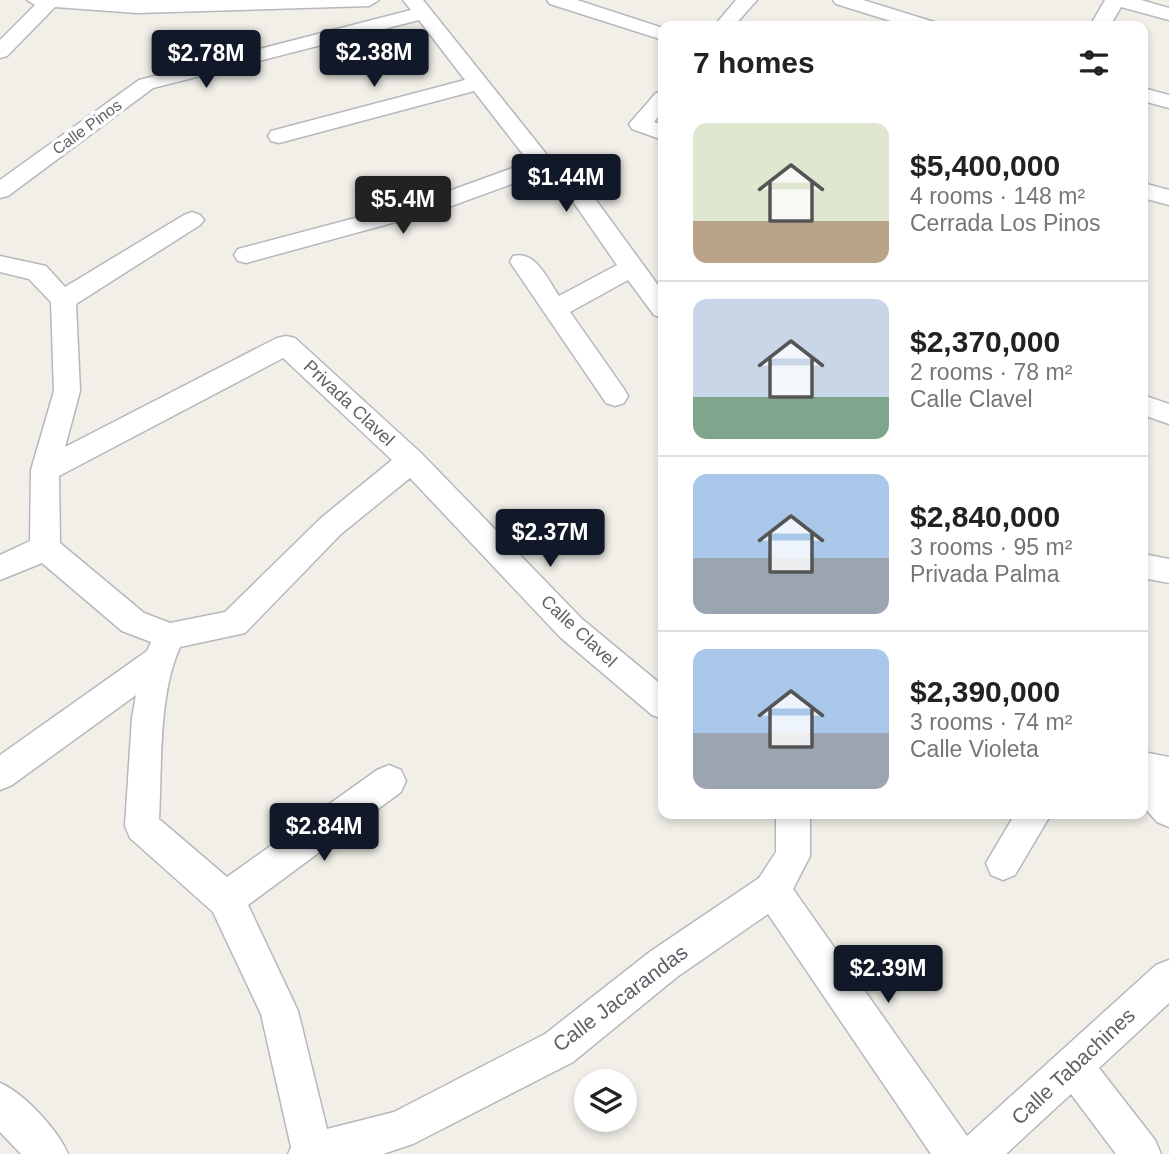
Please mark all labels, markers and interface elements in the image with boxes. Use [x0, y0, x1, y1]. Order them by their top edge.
pin: $2.38M [317, 29, 431, 89]
pin: $2.78M [149, 31, 263, 90]
text: $2.38M [336, 39, 412, 65]
text: $2.78M [168, 40, 244, 66]
icon: filters [1075, 44, 1113, 82]
text: 7 homes [693, 46, 815, 79]
street label: Calle Pinos [49, 96, 125, 158]
text: $5,400,000 [910, 149, 1060, 182]
icon: home [749, 151, 833, 235]
pin: $1.44M [509, 154, 623, 214]
text: $1.44M [528, 164, 604, 190]
pin: $5.4M [354, 176, 452, 236]
text: 4 rooms · 148 m² [910, 183, 1085, 209]
text: $5.4M [371, 186, 435, 212]
text: Cerrada Los Pinos [910, 210, 1101, 236]
text: $2,370,000 [910, 325, 1060, 358]
icon: home [749, 327, 833, 411]
street label: Privada Clavel [300, 356, 398, 450]
text: 2 rooms · 78 m² [910, 359, 1072, 385]
text: Calle Clavel [910, 386, 1033, 412]
text: $2,840,000 [910, 500, 1060, 533]
icon: home [749, 502, 833, 586]
pin: $2.37M [493, 510, 607, 569]
text: $2.37M [512, 519, 588, 545]
text: 3 rooms · 95 m² [910, 534, 1072, 560]
text: Privada Palma [910, 561, 1060, 587]
street label: Calle Clavel [537, 591, 621, 671]
text: $2,390,000 [910, 675, 1060, 708]
icon: home [749, 677, 833, 761]
text: 3 rooms · 74 m² [910, 709, 1072, 735]
text: Calle Violeta [910, 736, 1039, 762]
pin: $2.84M [267, 804, 381, 863]
text: $2.84M [286, 813, 362, 839]
street label: Calle Jacarandas [548, 940, 692, 1056]
pin: $2.39M [831, 946, 945, 1005]
text: $2.39M [850, 955, 926, 981]
street label: Calle Tabachines [1007, 1003, 1139, 1129]
map controls [574, 1069, 637, 1132]
button: layers [574, 1069, 637, 1132]

